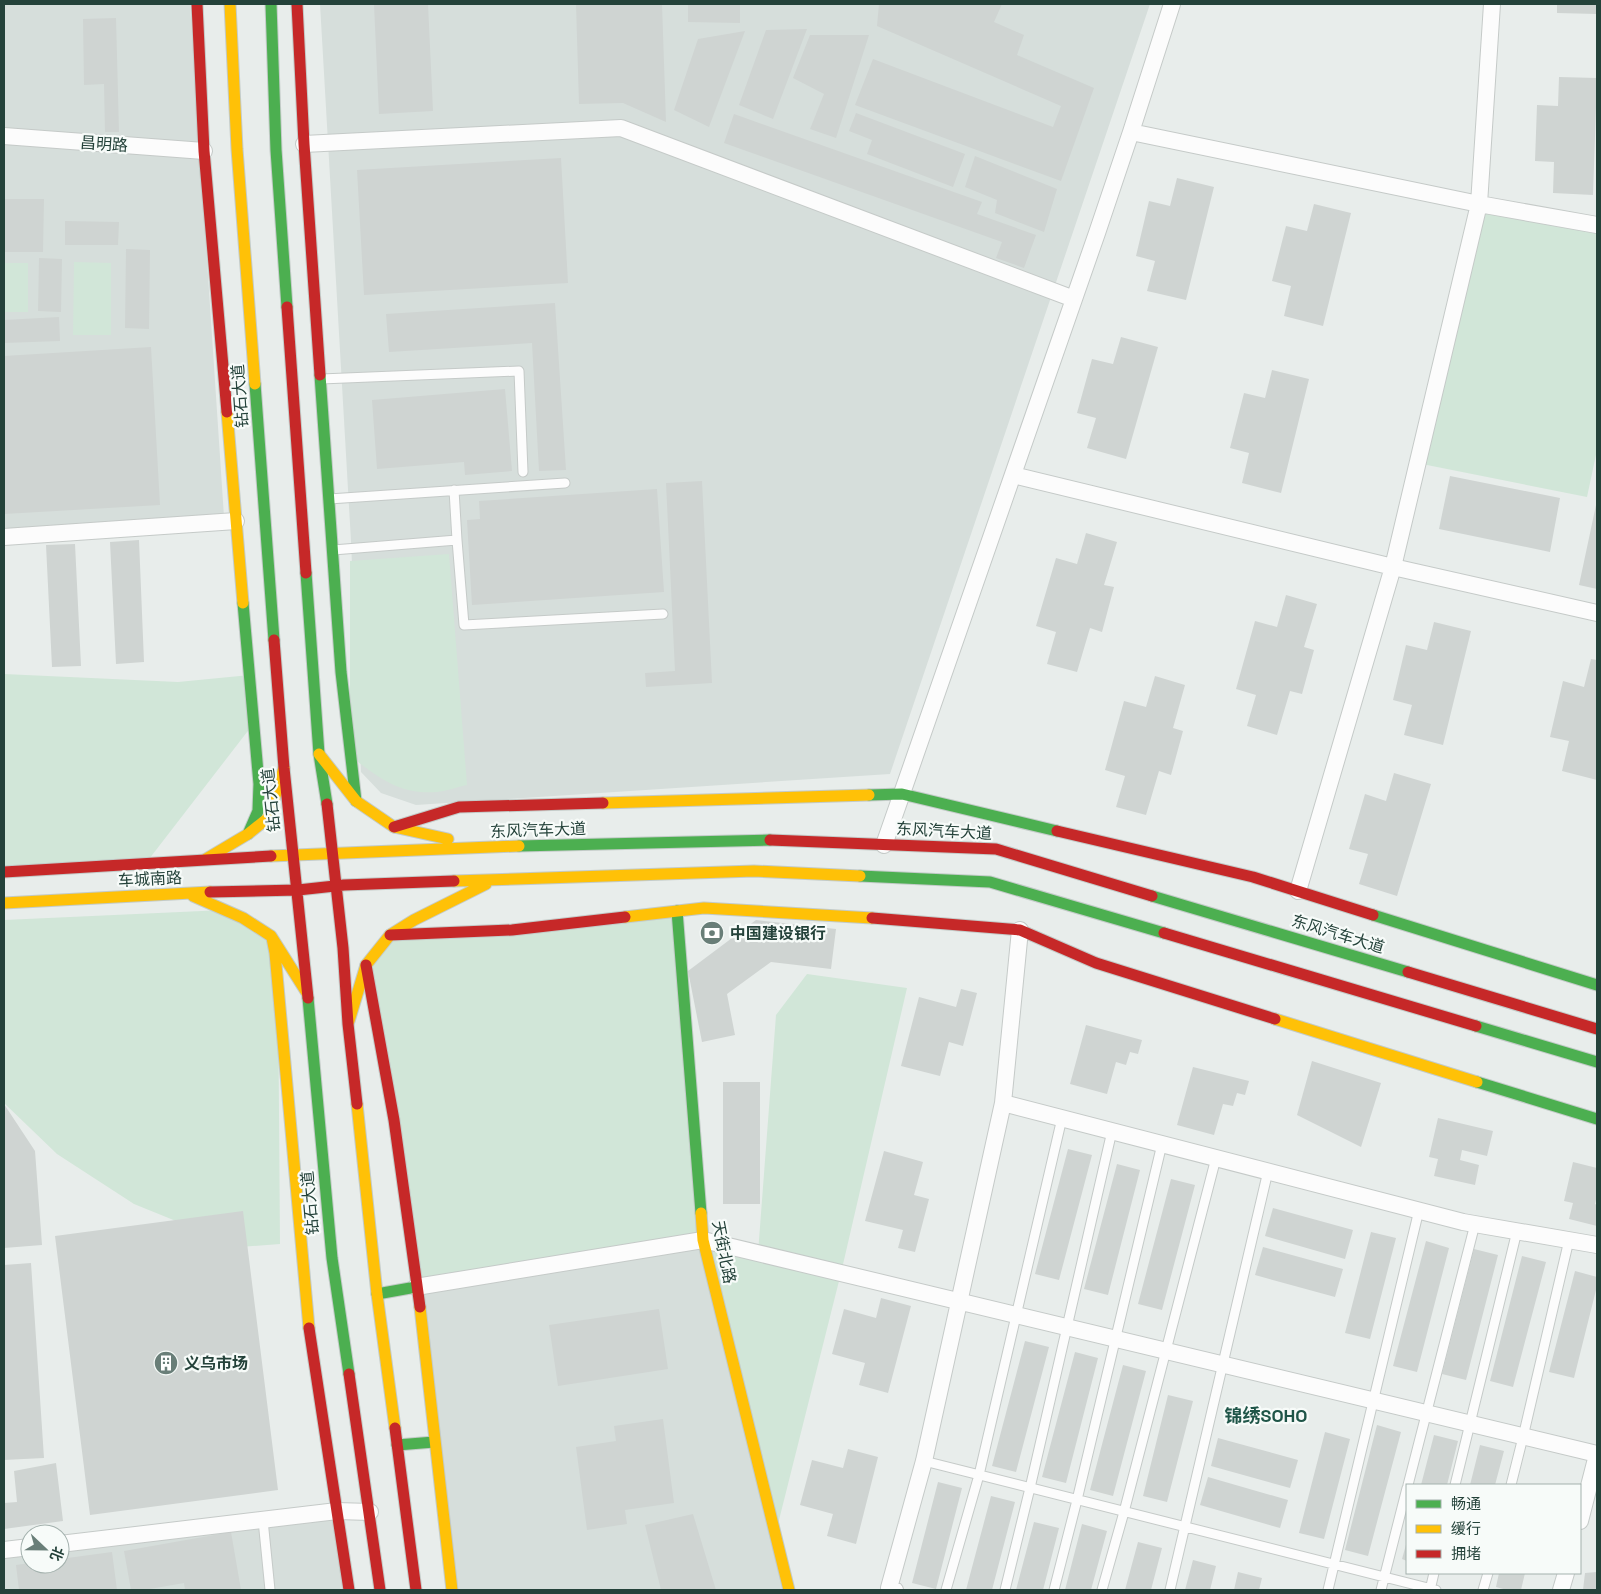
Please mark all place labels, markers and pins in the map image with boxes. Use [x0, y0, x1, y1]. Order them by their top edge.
bank icon: 中国建设银行 [699, 920, 725, 946]
place label: 中国建设银行 [730, 923, 826, 944]
building icon: 义乌市场 [153, 1350, 179, 1376]
place label: 义乌市场 [184, 1353, 248, 1374]

